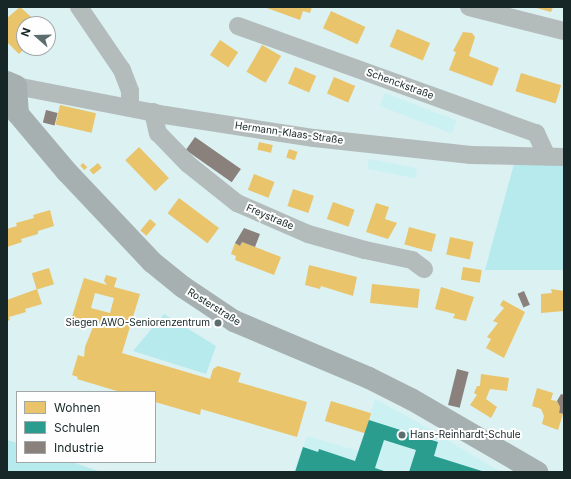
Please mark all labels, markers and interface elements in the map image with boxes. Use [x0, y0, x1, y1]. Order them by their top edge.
north arrow [16, 16, 56, 56]
text: N [18, 26, 34, 39]
street label: Schenckstraße [365, 66, 435, 102]
street label: Hermann-Klaas-Straße [234, 119, 344, 147]
street label: Freystraße [244, 202, 296, 232]
street label: Rosterstraße [185, 286, 243, 328]
place label: Siegen AWO-Seniorenzentrum [65, 317, 210, 329]
marker: Siegen AWO-Seniorenzentrum [213, 318, 223, 328]
legend [16, 391, 156, 463]
text: Wohnen [54, 400, 101, 415]
text: Schulen [54, 420, 100, 435]
place label: Hans-Reinhardt-Schule [410, 429, 521, 441]
marker: Hans-Reinhardt-Schule [397, 430, 407, 440]
text: Industrie [54, 440, 104, 455]

